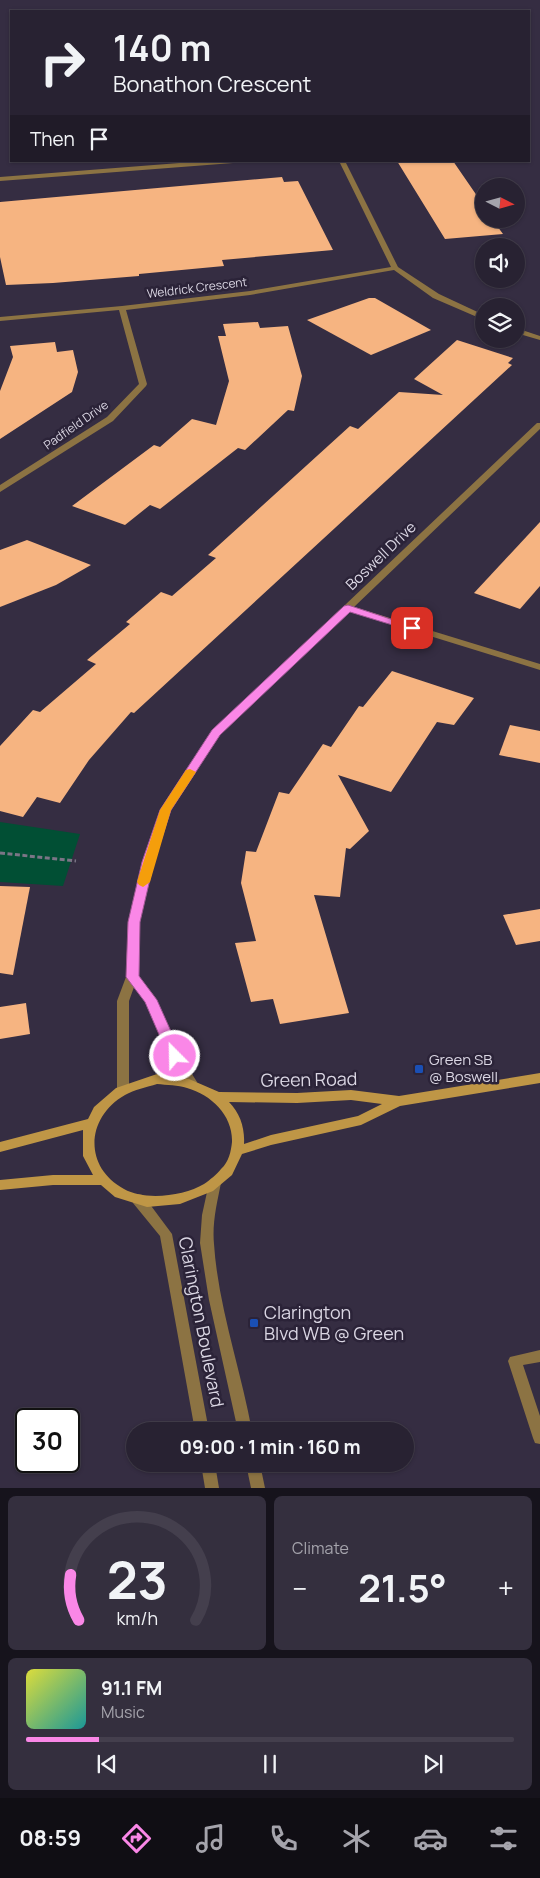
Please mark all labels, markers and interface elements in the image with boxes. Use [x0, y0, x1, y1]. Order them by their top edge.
text: 140 m [113, 24, 211, 72]
icon: right [30, 30, 95, 95]
text: Bonathon Crescent [113, 69, 311, 99]
icon: arrive [85, 125, 113, 153]
text: Then [30, 126, 75, 152]
north arrow [475, 178, 525, 228]
map controls [475, 178, 525, 348]
button: sound [475, 238, 525, 288]
street label: Weldrick Crescent [146, 273, 248, 302]
button: layers [475, 298, 525, 348]
street label: Padfield Drive [40, 396, 111, 453]
street label: Boswell Drive [341, 516, 421, 595]
pin [391, 607, 433, 649]
icon: arrive [398, 614, 426, 642]
position arrow [148, 1029, 200, 1081]
place label: Green SB @ Boswell [429, 1049, 498, 1087]
marker: Green SB @ Boswell [413, 1063, 425, 1075]
street label: Green Road [260, 1066, 358, 1092]
street label: Clarington Boulevard [174, 1234, 230, 1409]
place label: Clarington Blvd WB @ Green [264, 1300, 404, 1345]
marker: Clarington Blvd WB @ Green [248, 1317, 260, 1329]
speed limit sign: 30 [15, 1408, 80, 1473]
text: 09:00 · 1 min · 160 m [179, 1434, 361, 1460]
text: Climate [292, 1537, 349, 1559]
text: 23 [106, 1544, 168, 1615]
text: 21.5° [358, 1561, 447, 1613]
text: − [292, 1569, 307, 1607]
text: + [498, 1569, 514, 1607]
text: km/h [116, 1606, 158, 1630]
text: 91.1 FM [101, 1675, 162, 1701]
text: Music [101, 1701, 145, 1723]
icon: previous [93, 1750, 121, 1778]
icon: pause [256, 1750, 284, 1778]
icon: next [419, 1750, 447, 1778]
icon: directions [119, 1821, 154, 1856]
icon: music [193, 1821, 228, 1856]
icon: phone [266, 1821, 301, 1856]
icon: climate [339, 1821, 374, 1856]
icon: car [413, 1821, 448, 1856]
icon: filters [486, 1821, 521, 1856]
text: 08:59 [19, 1823, 81, 1853]

